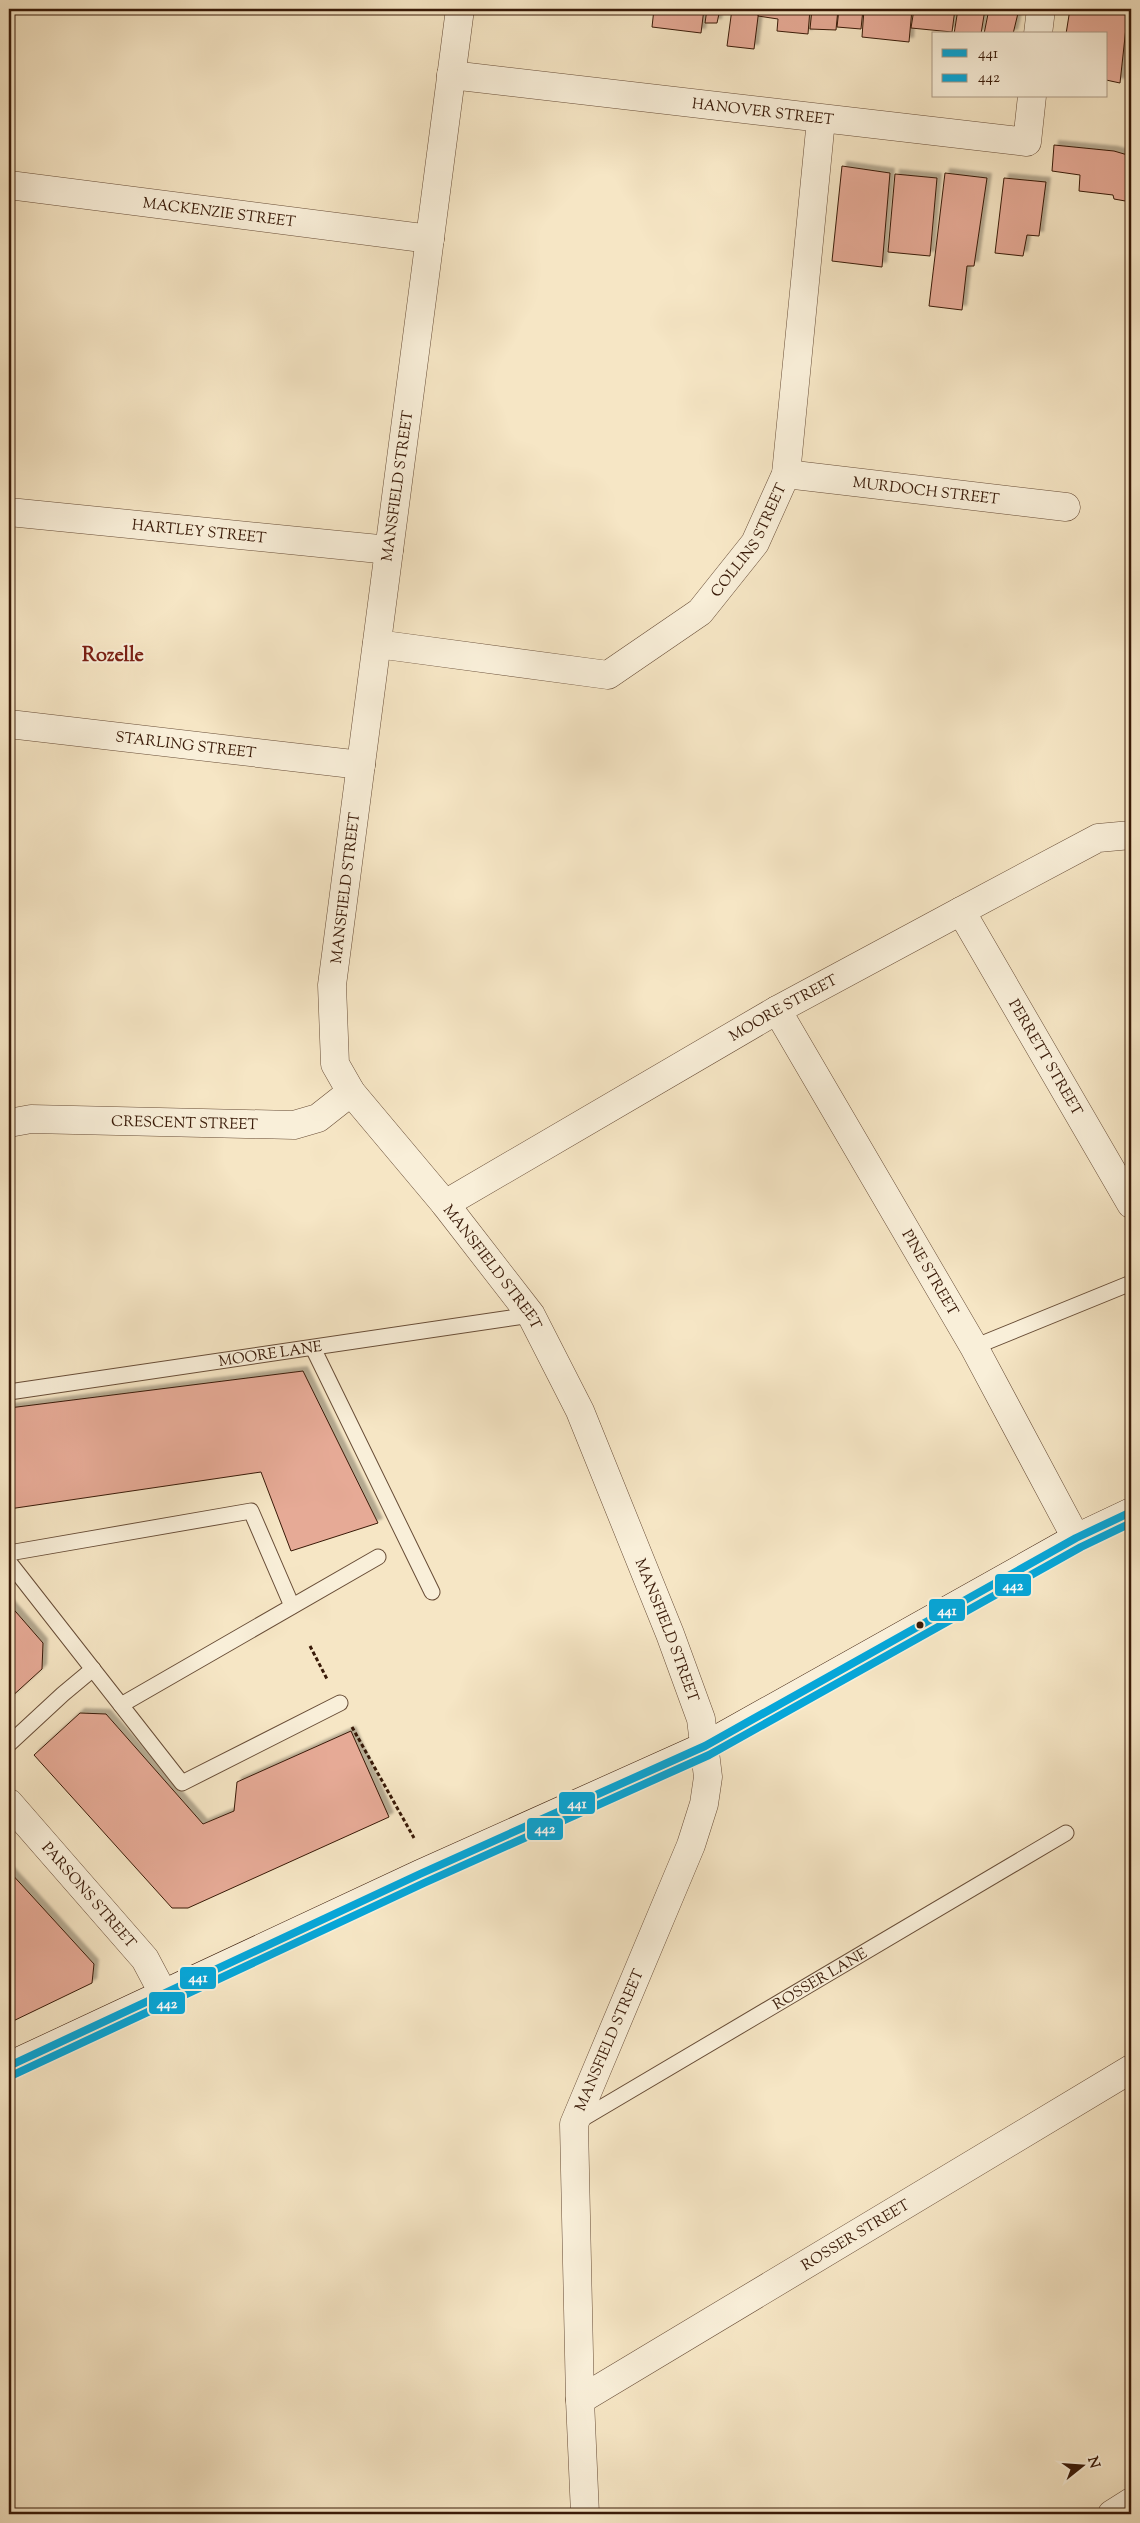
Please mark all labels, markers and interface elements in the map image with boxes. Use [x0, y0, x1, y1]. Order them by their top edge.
legend [932, 32, 1108, 98]
text: 441 [978, 44, 998, 65]
text: 442 [978, 68, 1000, 89]
street label: HANOVER STREET [691, 94, 835, 131]
street label: MACKENZIE STREET [141, 193, 297, 234]
street label: MANSFIELD STREET [377, 409, 420, 563]
street label: MURDOCH STREET [851, 473, 1001, 511]
street label: COLLINS STREET [707, 480, 793, 602]
street label: HARTLEY STREET [131, 515, 268, 550]
district label: Rozelle [82, 642, 144, 671]
street label: STARLING STREET [114, 727, 258, 765]
street label: MANSFIELD STREET [327, 811, 366, 965]
street label: MOORE STREET [726, 970, 842, 1048]
street label: PERRETT STREET [1002, 996, 1087, 1120]
street label: CRESCENT STREET [111, 1112, 259, 1136]
street label: MANSFIELD STREET [437, 1201, 546, 1334]
street label: PINE STREET [896, 1226, 963, 1321]
street label: MOORE LANE [217, 1337, 324, 1373]
street label: MANSFIELD STREET [629, 1556, 703, 1706]
line badge: 442 [994, 1573, 1032, 1597]
text: 442 [1002, 1577, 1024, 1597]
line badge: 441 [928, 1598, 966, 1622]
text: 441 [937, 1602, 957, 1622]
unlabelled marker [915, 1620, 925, 1630]
line badge: 441 [558, 1791, 596, 1815]
text: 441 [567, 1795, 587, 1815]
line badge: 442 [526, 1817, 564, 1841]
text: 442 [534, 1820, 556, 1840]
street label: PARSONS STREET [36, 1838, 140, 1954]
street label: ROSSER LANE [769, 1944, 872, 2016]
line badge: 441 [179, 1966, 217, 1990]
street label: MANSFIELD STREET [571, 1966, 650, 2115]
text: 441 [188, 1969, 208, 1989]
line badge: 442 [148, 1991, 186, 2015]
text: 442 [156, 1995, 178, 2015]
street label: ROSSER STREET [798, 2195, 914, 2277]
north arrow [1058, 2440, 1108, 2490]
text: N [1081, 2455, 1104, 2471]

